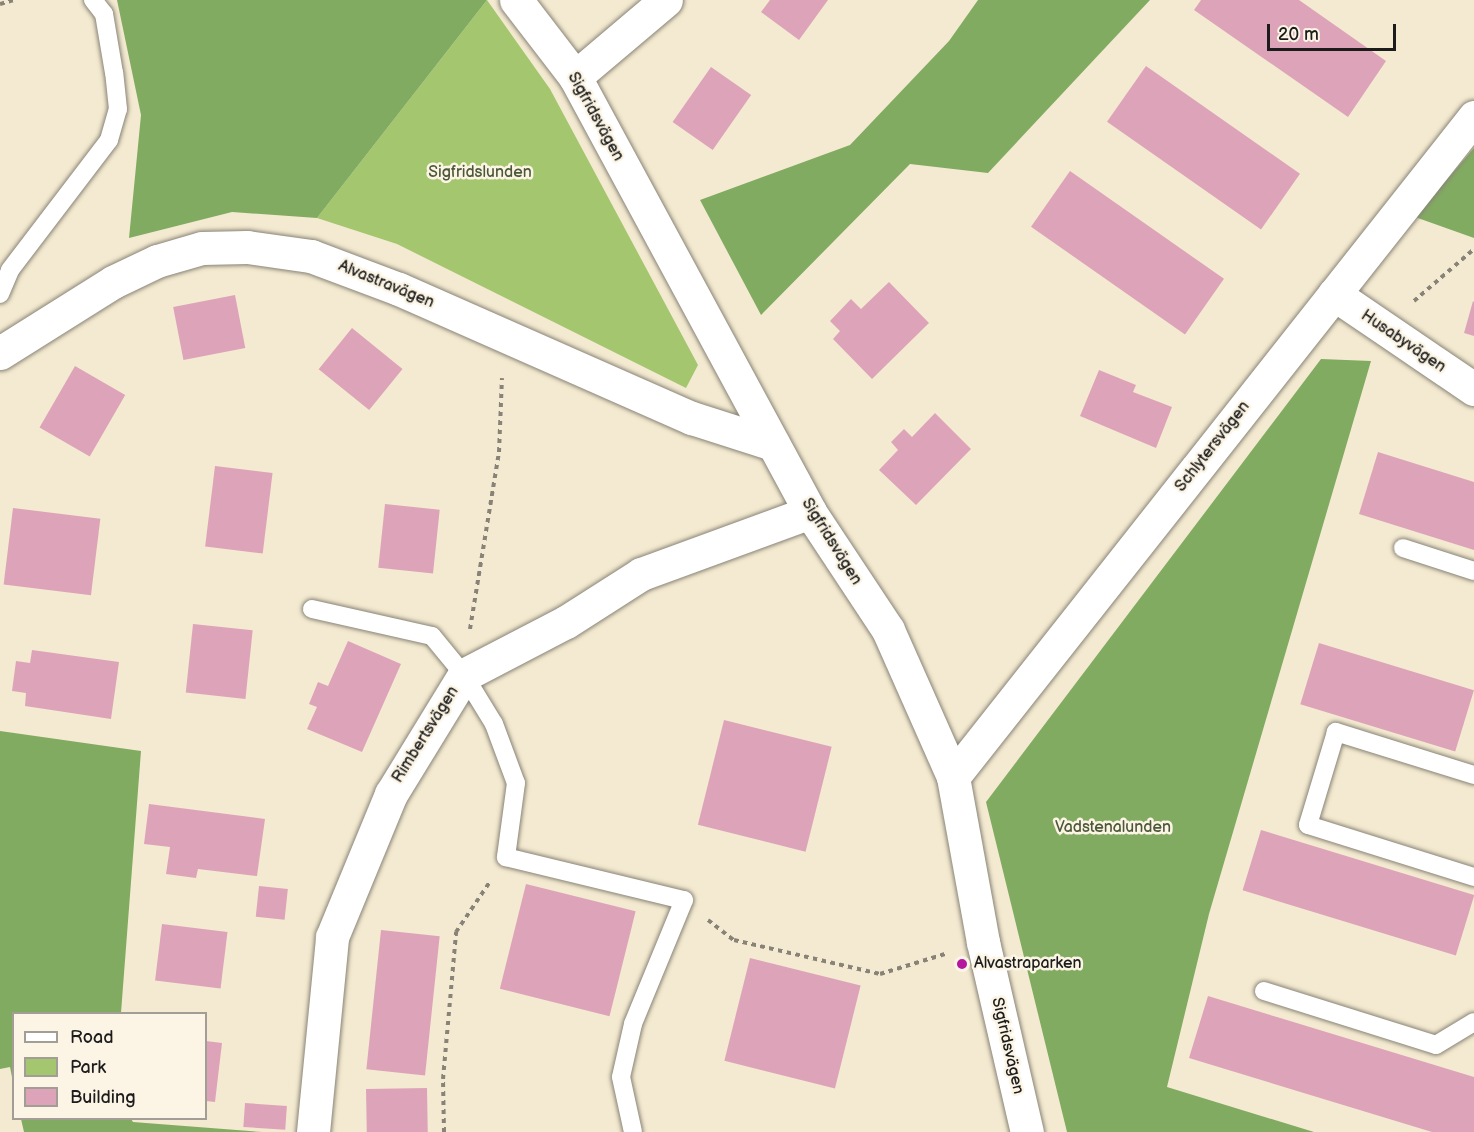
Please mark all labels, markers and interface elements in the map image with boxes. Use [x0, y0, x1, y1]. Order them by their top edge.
scale bar [1270, 12, 1399, 50]
text: 20 m [1278, 24, 1319, 45]
street label: Sigfridsvägen [563, 69, 627, 165]
park label: Sigfridslunden [428, 163, 532, 183]
street label: Alvastravägen [335, 257, 437, 313]
street label: Husabyvägen [1357, 307, 1449, 377]
street label: Schlytersvägen [1172, 398, 1254, 496]
street label: Sigfridsvägen [797, 495, 865, 589]
street label: Rimbertsvägen [389, 683, 463, 787]
park label: Vadstenalunden [1055, 818, 1171, 838]
place label: Alvastraparken [974, 954, 1081, 974]
marker: Alvastraparken [955, 957, 969, 971]
street label: Sigfridsvägen [987, 996, 1027, 1096]
legend [12, 1012, 207, 1120]
text: Road [70, 1027, 114, 1048]
text: Park [70, 1057, 106, 1078]
text: Building [70, 1087, 136, 1108]

